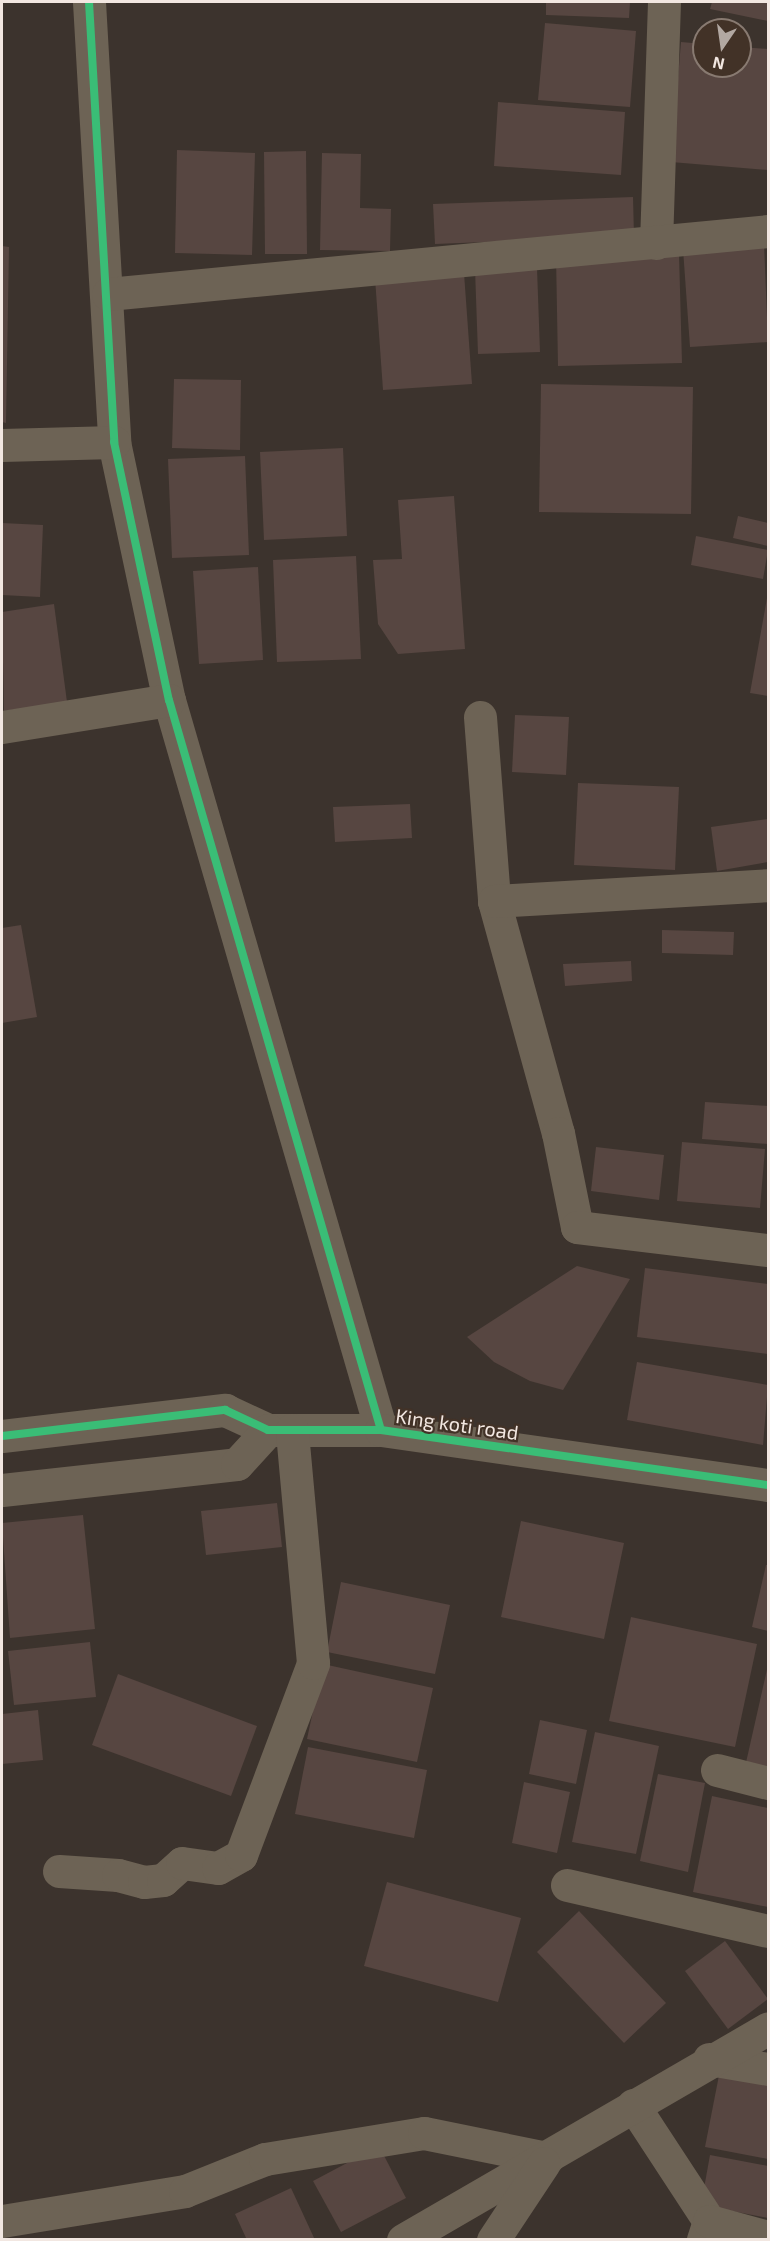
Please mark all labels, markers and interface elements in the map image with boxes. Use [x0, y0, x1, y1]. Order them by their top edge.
north arrow [692, 18, 752, 78]
text: N [711, 54, 726, 75]
street label: King koti road [394, 1403, 520, 1445]

